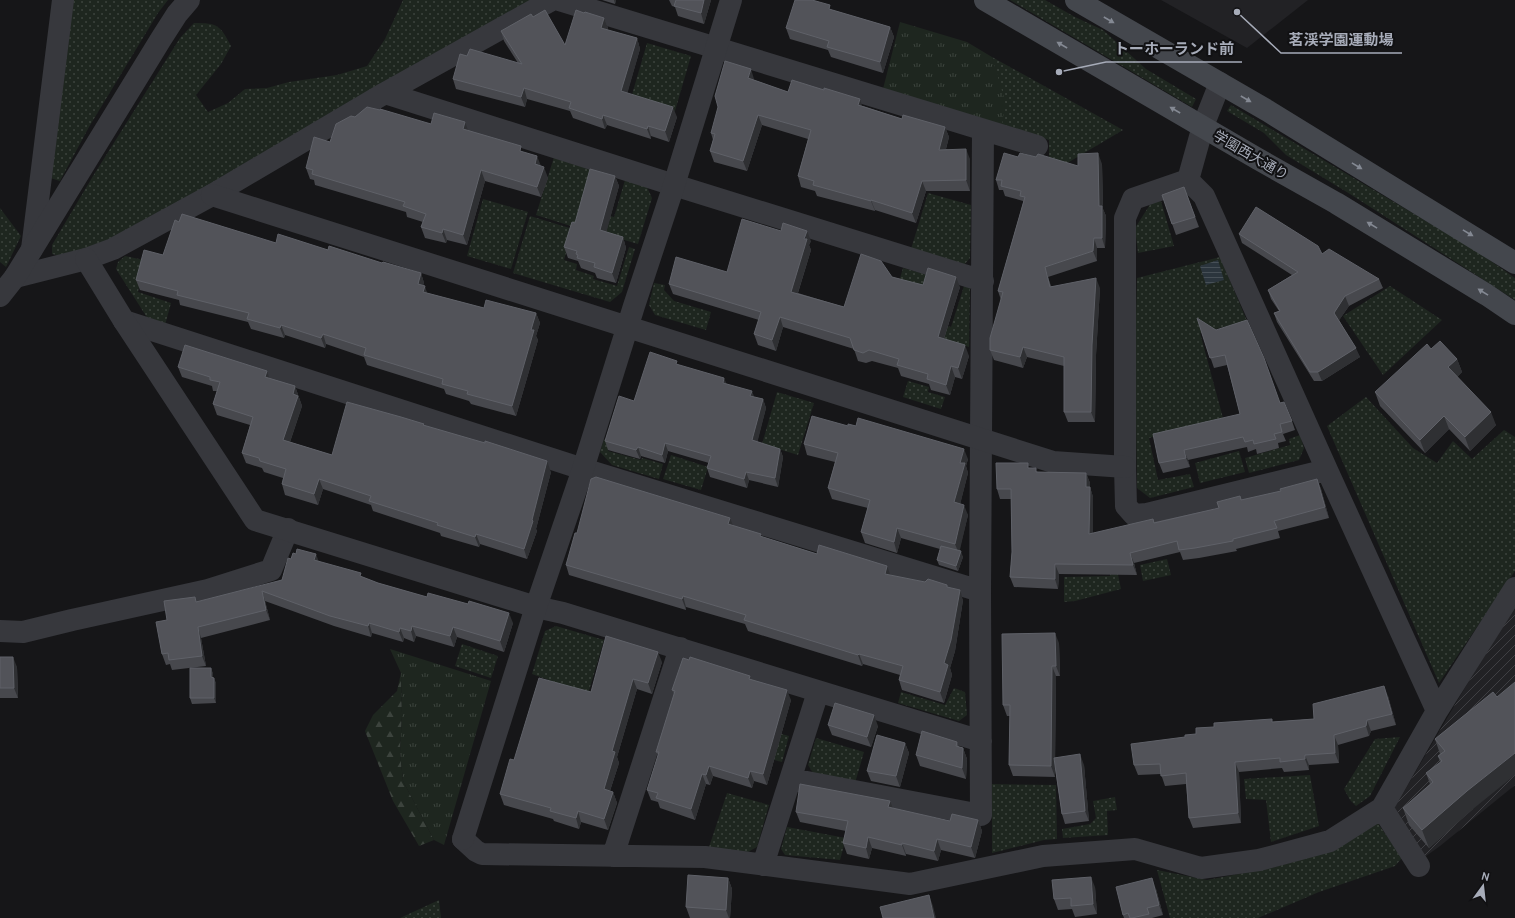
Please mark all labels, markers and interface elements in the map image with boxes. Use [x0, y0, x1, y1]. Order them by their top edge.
one-way arrow [1103, 16, 1115, 23]
callout: 茗渓学園運動場 [1281, 26, 1402, 53]
text: 茗渓学園運動場 [1288, 31, 1394, 49]
callout: トーホーランド前 [1106, 35, 1242, 62]
text: トーホーランド前 [1114, 40, 1234, 58]
one-way arrow [1056, 42, 1068, 49]
one-way arrow [1240, 95, 1252, 102]
one-way arrow [1169, 107, 1180, 113]
street label: 学園西大通り [1210, 126, 1292, 184]
one-way arrow [1352, 162, 1363, 169]
one-way arrow [1366, 221, 1378, 228]
one-way arrow [1462, 230, 1474, 237]
one-way arrow [1477, 289, 1488, 296]
north arrow [1463, 866, 1503, 906]
text: N [1480, 869, 1491, 884]

